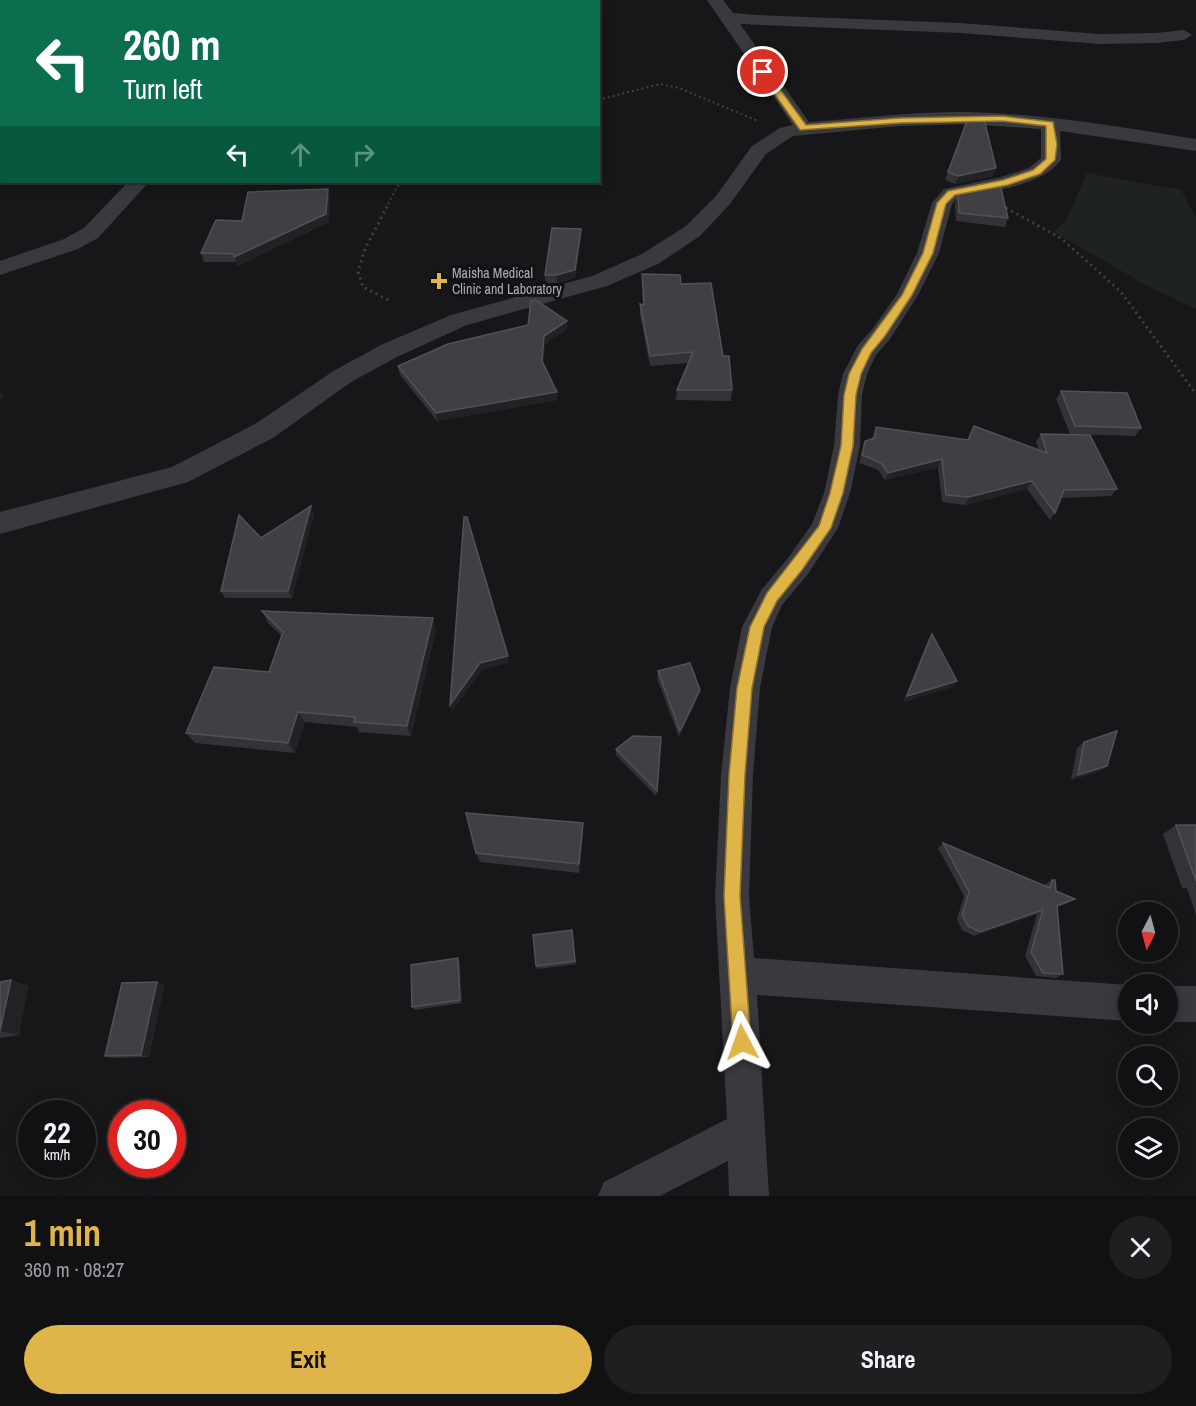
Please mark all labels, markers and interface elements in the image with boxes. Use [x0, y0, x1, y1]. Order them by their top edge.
text: 260 m [123, 17, 221, 73]
icon: left [24, 24, 102, 102]
pin [737, 46, 788, 97]
icon: arrive [746, 55, 779, 88]
text: Turn left [123, 71, 202, 107]
icon: left [221, 138, 254, 171]
icon: ahead [284, 138, 317, 171]
icon: right [347, 138, 380, 171]
place label: Maisha Medical Clinic and Laboratory [452, 264, 562, 298]
marker: Maisha Medical Clinic and Laboratory [430, 272, 448, 290]
north arrow [1118, 902, 1178, 962]
map controls [1118, 902, 1178, 1178]
button: sound [1118, 974, 1178, 1034]
position arrow [710, 1010, 774, 1074]
button: search [1118, 1046, 1178, 1106]
speed limit sign: 30 [108, 1100, 186, 1178]
text: 22 [43, 1112, 71, 1152]
button: layers [1118, 1118, 1178, 1178]
text: km/h [44, 1144, 70, 1165]
text: 1 min [24, 1209, 101, 1257]
button: close [1109, 1216, 1172, 1279]
text: 360 m · 08:27 [24, 1256, 124, 1283]
button: Exit [24, 1325, 592, 1394]
button: Share [604, 1325, 1172, 1394]

